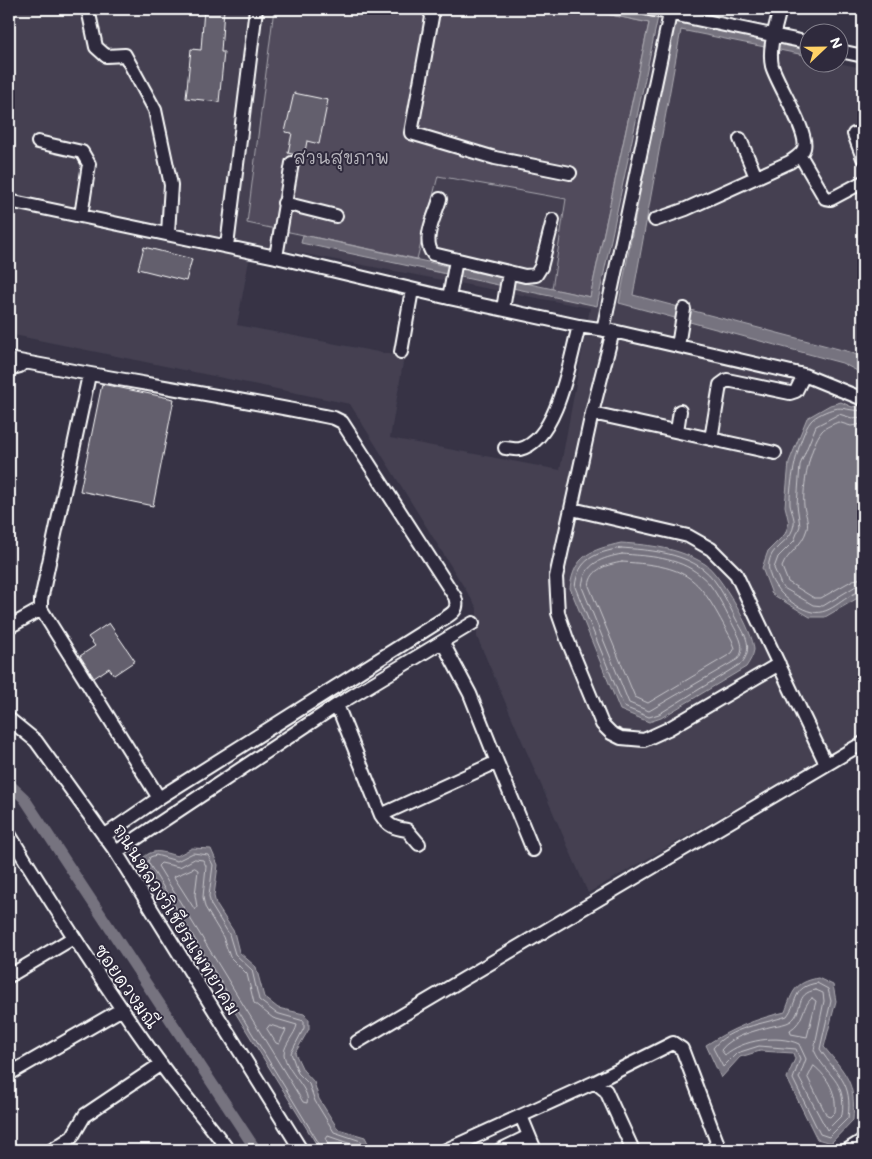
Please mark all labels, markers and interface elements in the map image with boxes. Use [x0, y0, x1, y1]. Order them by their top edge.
north arrow [800, 22, 850, 72]
text: N [826, 34, 847, 51]
park label: สวนสุขภาพ [293, 145, 389, 171]
street label: ถนนหลวงวิเชียรแพทยาคม [108, 818, 247, 1020]
street label: ซอยดวงมณี [89, 939, 165, 1033]

